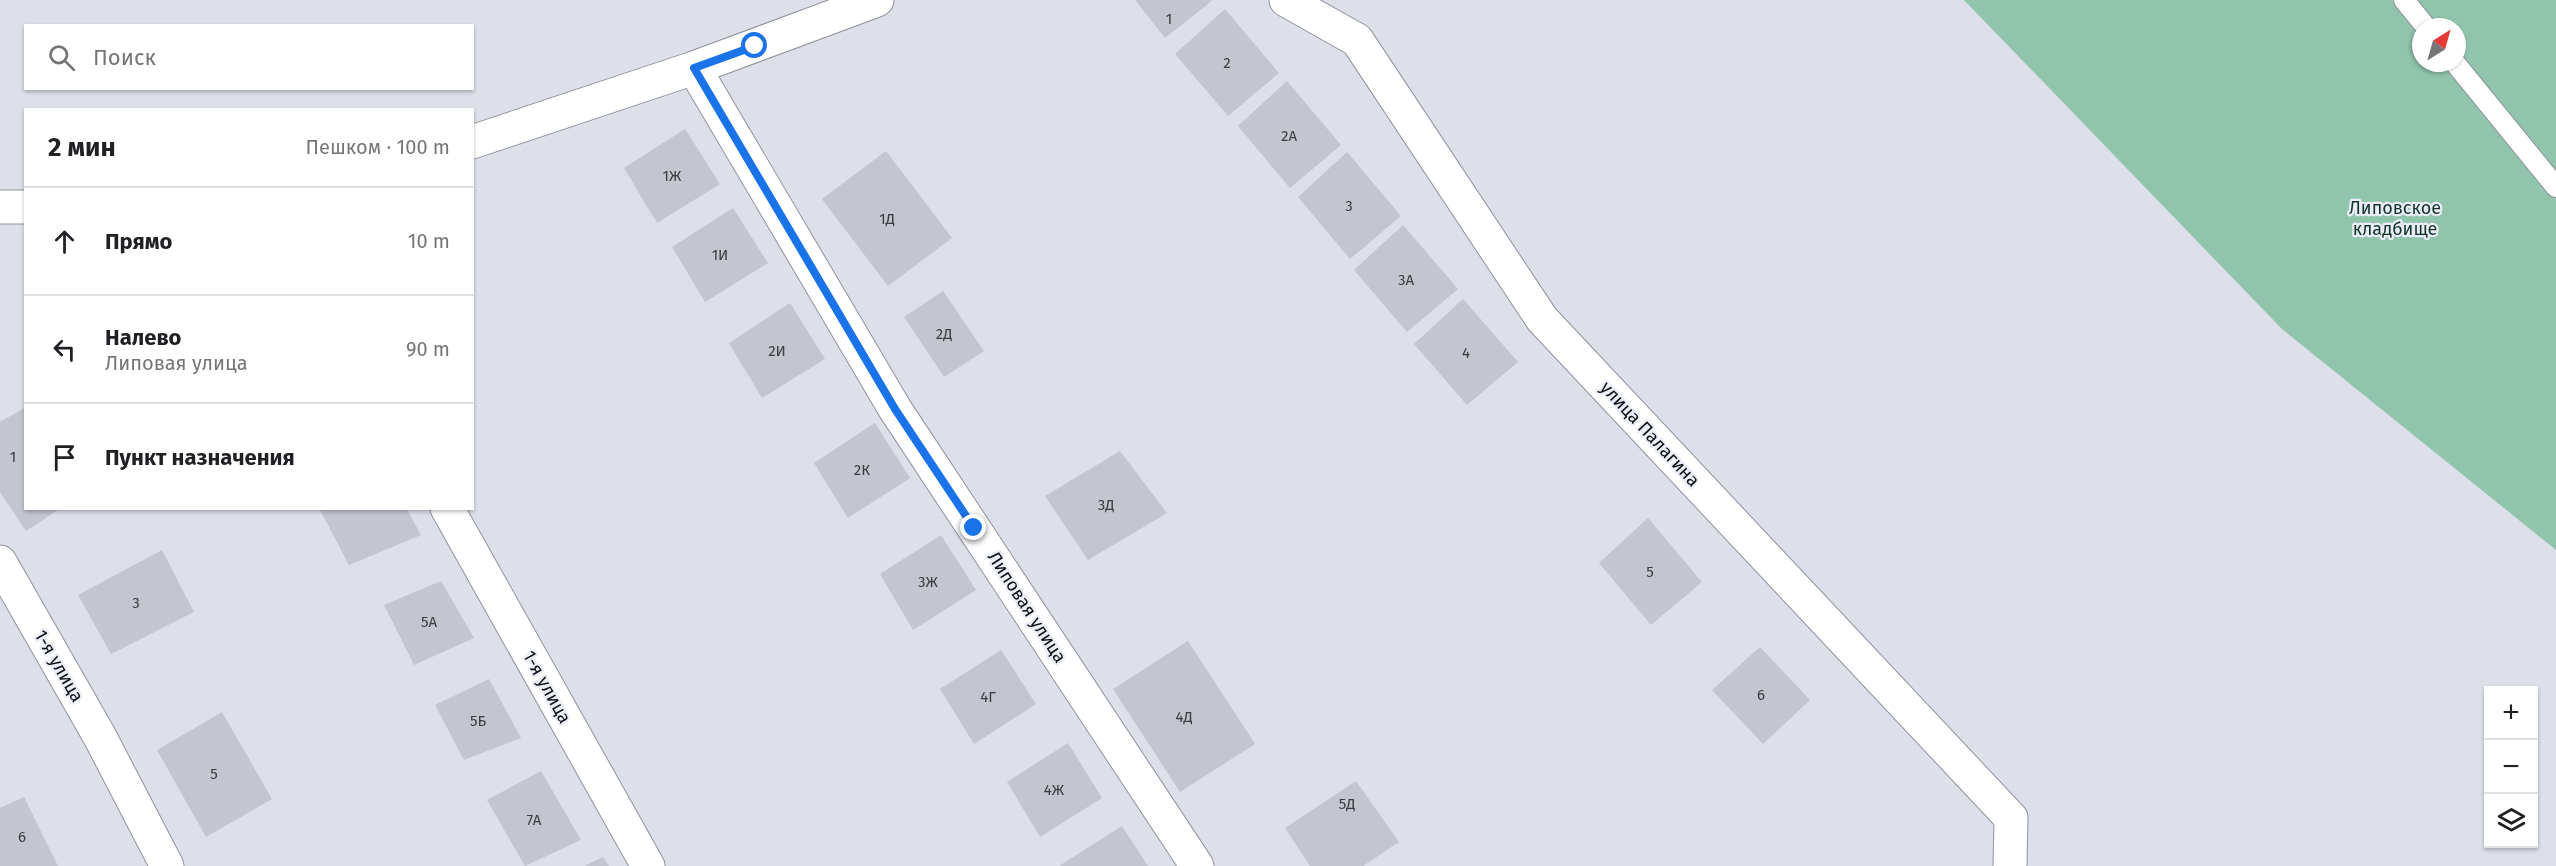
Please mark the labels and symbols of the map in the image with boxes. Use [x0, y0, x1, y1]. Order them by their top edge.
house number: 1 [1166, 10, 1172, 28]
north arrow [2412, 18, 2466, 72]
route start [741, 32, 767, 58]
house number: 2 [1223, 54, 1231, 72]
house number: 2А [1281, 127, 1297, 145]
house number: 1Ж [663, 167, 682, 185]
house number: 3 [1345, 197, 1353, 215]
park label: Липовское кладбище [2349, 197, 2441, 240]
house number: 1Д [879, 210, 895, 228]
house number: 1И [712, 246, 728, 264]
house number: 3А [1398, 271, 1414, 289]
house number: 2Д [936, 325, 952, 343]
house number: 2И [768, 342, 786, 360]
house number: 4 [1462, 344, 1470, 362]
street label: улица Палагина [1596, 377, 1704, 491]
house number: 1 [10, 448, 16, 466]
house number: 2К [854, 461, 870, 479]
house number: 3Д [1098, 496, 1114, 514]
route end [960, 514, 986, 540]
street label: Липовая улица [983, 547, 1071, 667]
house number: 5 [1646, 563, 1654, 581]
house number: 3Ж [918, 573, 939, 591]
house number: 3 [132, 594, 140, 612]
house number: 5А [421, 613, 437, 631]
street label: 1-я улица [30, 626, 88, 706]
street label: 1-я улица [518, 647, 576, 727]
house number: 6 [1757, 686, 1765, 704]
house number: 4Г [980, 688, 996, 706]
house number: 4Д [1175, 708, 1193, 726]
house number: 5Б [470, 712, 486, 730]
house number: 5 [210, 765, 218, 783]
house number: 4Ж [1044, 781, 1065, 799]
house number: 5Д [1339, 795, 1355, 813]
house number: 7А [527, 811, 542, 829]
house number: 6 [18, 828, 26, 846]

